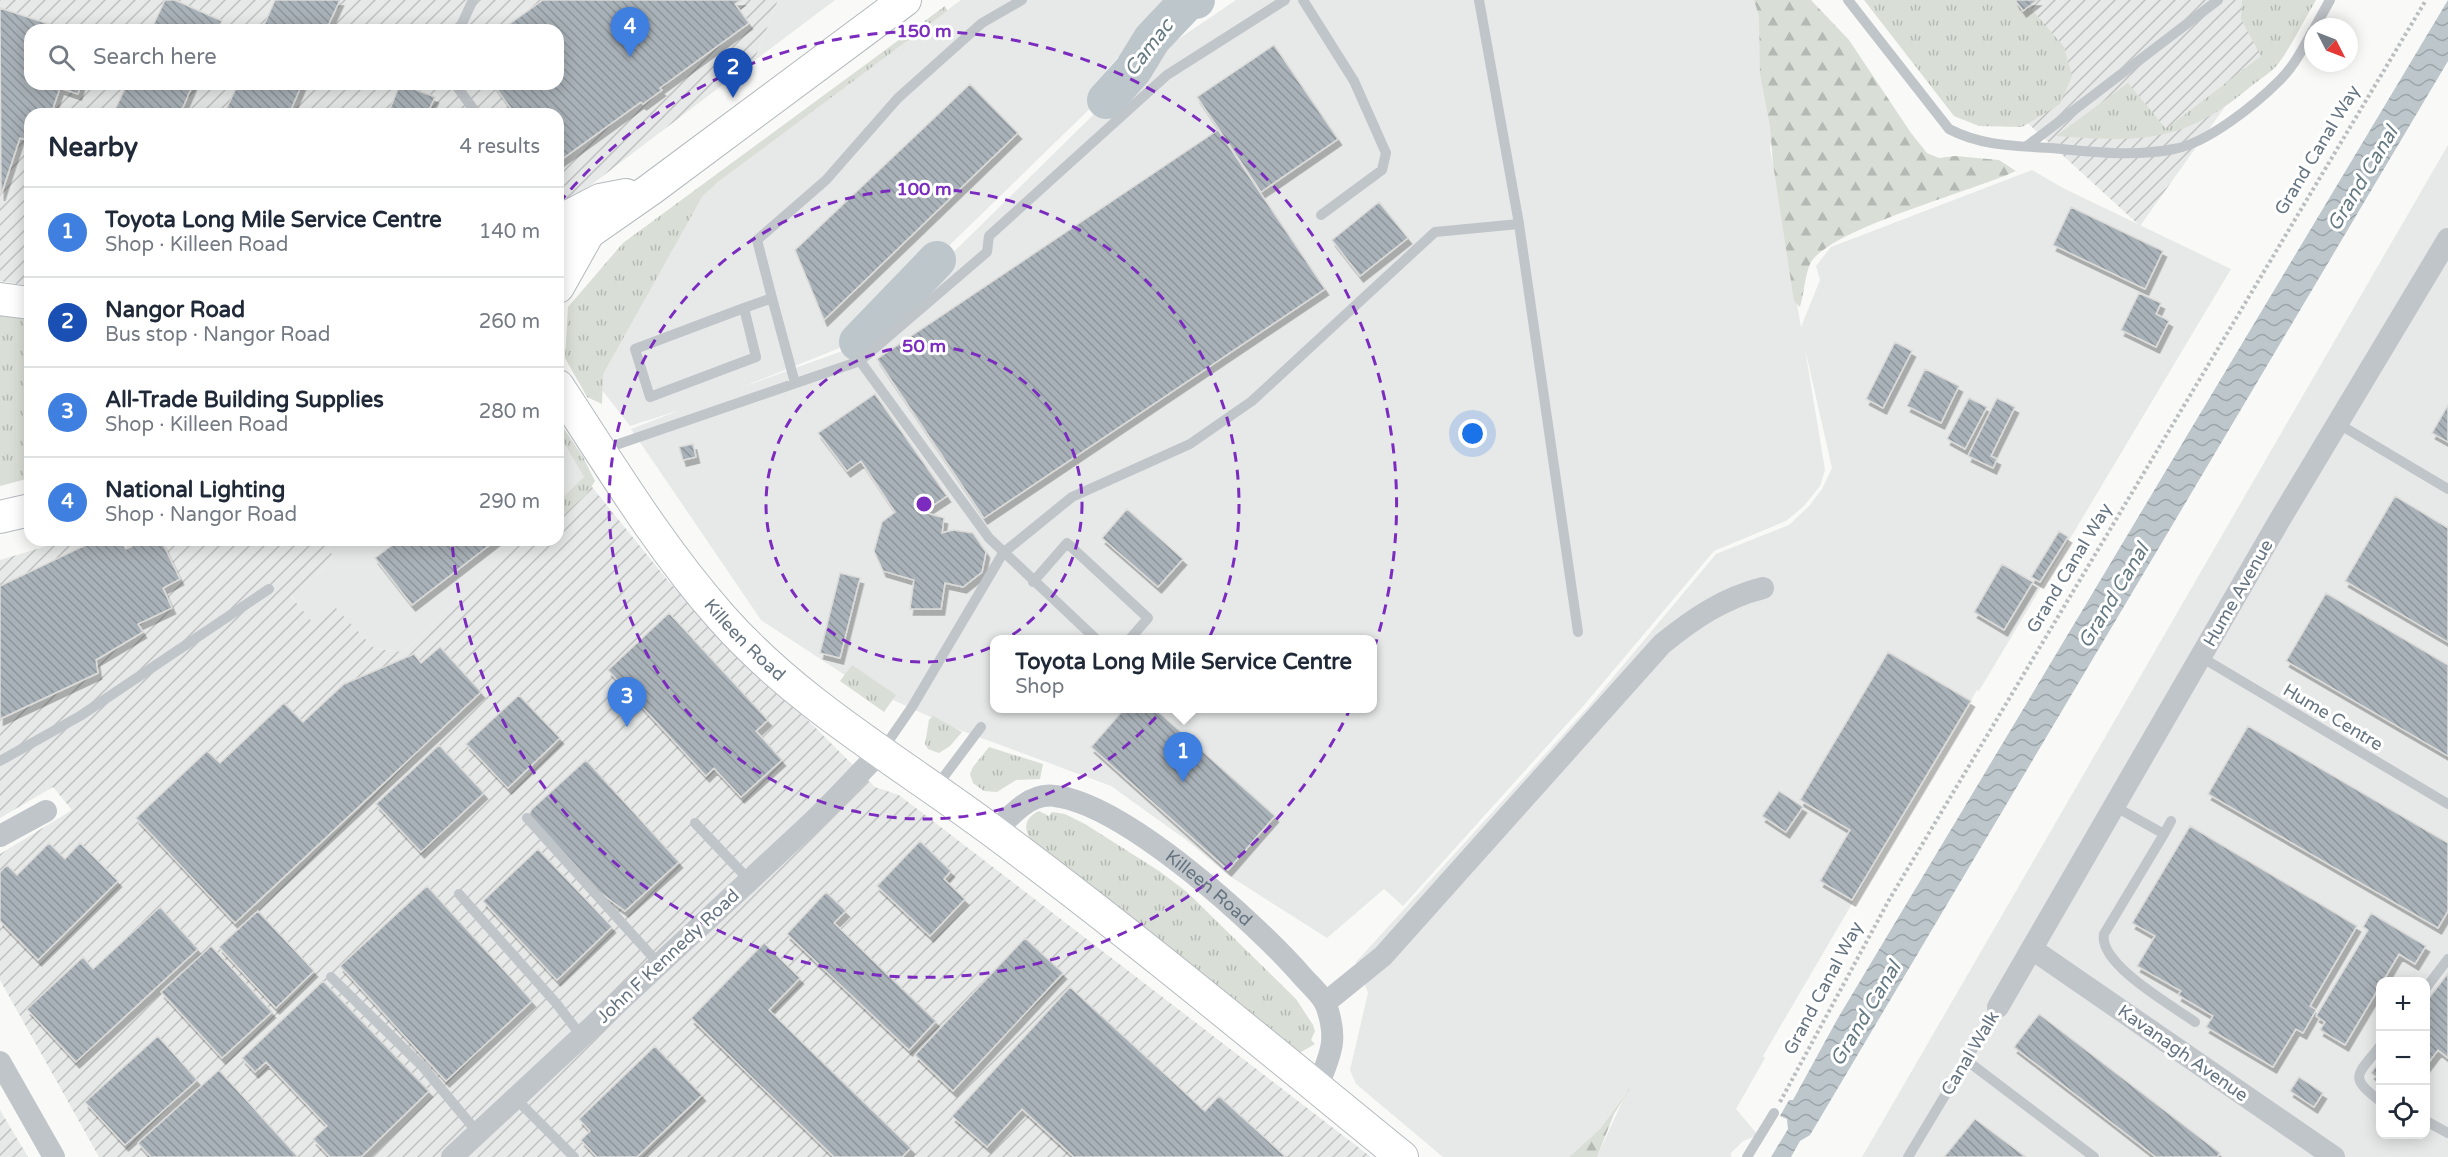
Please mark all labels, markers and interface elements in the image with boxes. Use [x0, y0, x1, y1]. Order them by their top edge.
pin: 4 [610, 8, 650, 57]
water label: Camac [1119, 13, 1180, 81]
north arrow [2304, 18, 2358, 72]
text: 150 m [896, 20, 952, 42]
search box [24, 24, 564, 90]
icon: search [45, 41, 78, 74]
text: Search here [93, 44, 217, 70]
pin: 2 [714, 48, 752, 98]
street label: Grand Canal Way [2270, 81, 2364, 219]
water label: Grand Canal [2322, 122, 2404, 236]
text: Nearby [48, 132, 138, 163]
text: 4 results [460, 135, 540, 159]
text: 100 m [896, 178, 952, 200]
text: Toyota Long Mile Service Centre [105, 207, 442, 233]
text: 1 [61, 220, 74, 244]
text: 140 m [479, 220, 540, 244]
text: Shop · Killeen Road [105, 233, 288, 257]
text: Nangor Road [105, 297, 245, 323]
text: 2 [61, 310, 74, 334]
text: 260 m [479, 310, 540, 334]
text: Bus stop · Nangor Road [105, 323, 330, 347]
text: 50 m [902, 335, 946, 357]
text: All-Trade Building Supplies [105, 387, 384, 413]
text: 3 [61, 400, 74, 424]
text: 280 m [479, 400, 540, 424]
text: Shop · Killeen Road [105, 413, 288, 437]
your location [1458, 419, 1487, 448]
text: National Lighting [105, 477, 285, 503]
text: 4 [61, 490, 74, 514]
text: 290 m [479, 490, 540, 514]
centre of rings [914, 494, 934, 514]
street label: Grand Canal Way [2022, 499, 2116, 637]
text: Shop · Nangor Road [105, 503, 297, 527]
street label: Hume Avenue [2198, 535, 2278, 651]
water label: Grand Canal [2073, 539, 2155, 653]
street label: Killeen Road [699, 594, 790, 686]
popup [990, 635, 1377, 713]
text: Toyota Long Mile Service Centre [1015, 649, 1352, 675]
text: Shop [1015, 675, 1064, 699]
pin: 3 [608, 678, 646, 727]
street label: Hume Centre [2279, 679, 2387, 755]
pin: 1 [1164, 732, 1202, 782]
street label: Killeen Road [1161, 845, 1257, 931]
street label: John F Kennedy Road [592, 884, 744, 1028]
street label: Grand Canal Way [1779, 918, 1867, 1058]
water label: Grand Canal [1825, 957, 1907, 1071]
map controls [2376, 977, 2430, 1139]
button: + [2376, 977, 2430, 1031]
street label: Kavanagh Avenue [2114, 1000, 2252, 1106]
street label: Canal Walk [1936, 1007, 2004, 1099]
button: − [2376, 1031, 2430, 1085]
button: locate [2376, 1085, 2430, 1139]

